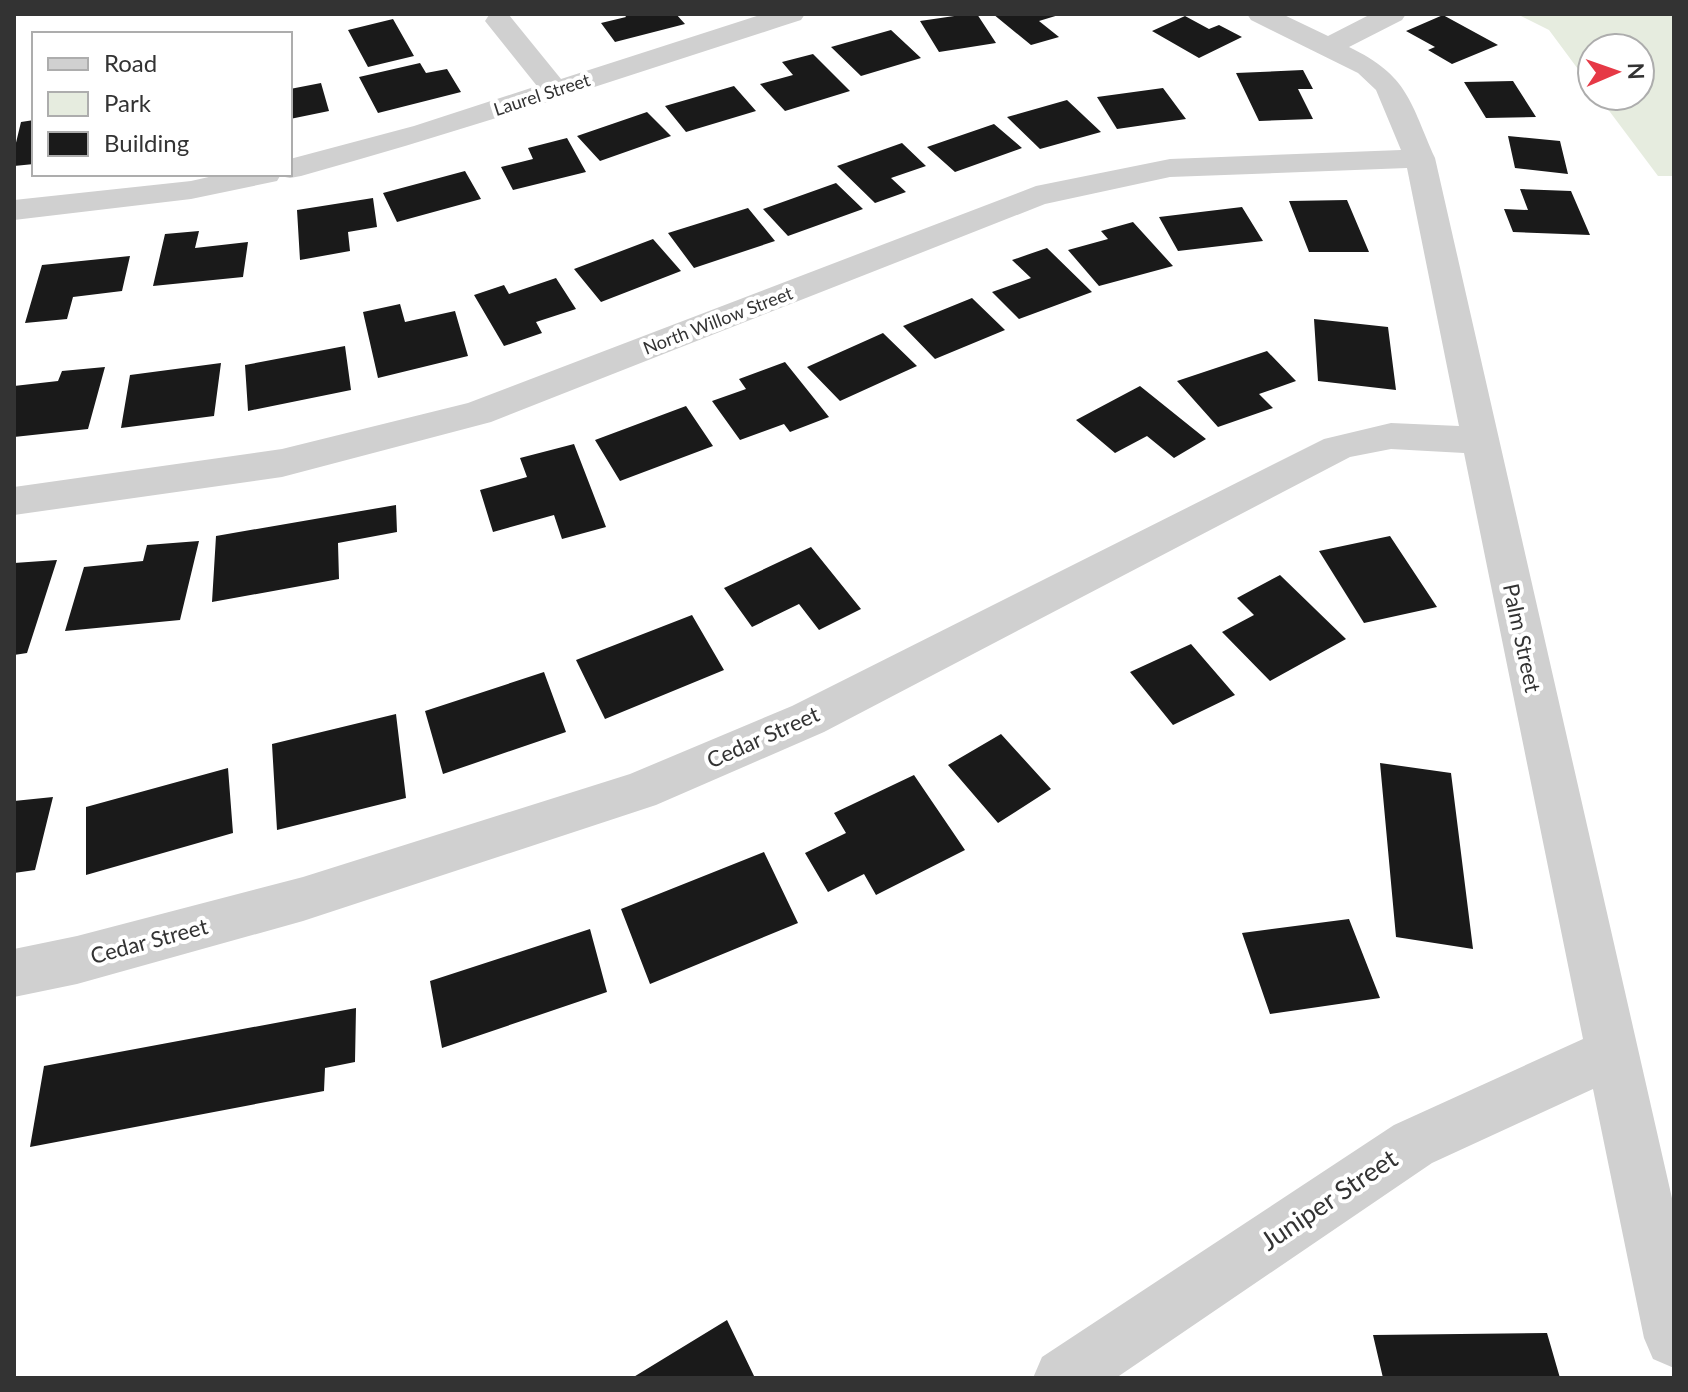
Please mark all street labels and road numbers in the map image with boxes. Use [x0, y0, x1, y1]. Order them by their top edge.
street label: Laurel Street [491, 68, 593, 120]
street label: North Willow Street [640, 281, 796, 359]
street label: Palm Street [1498, 581, 1547, 695]
street label: Cedar Street [702, 700, 823, 773]
street label: Cedar Street [87, 912, 211, 969]
street label: Juniper Street [1254, 1141, 1404, 1257]

